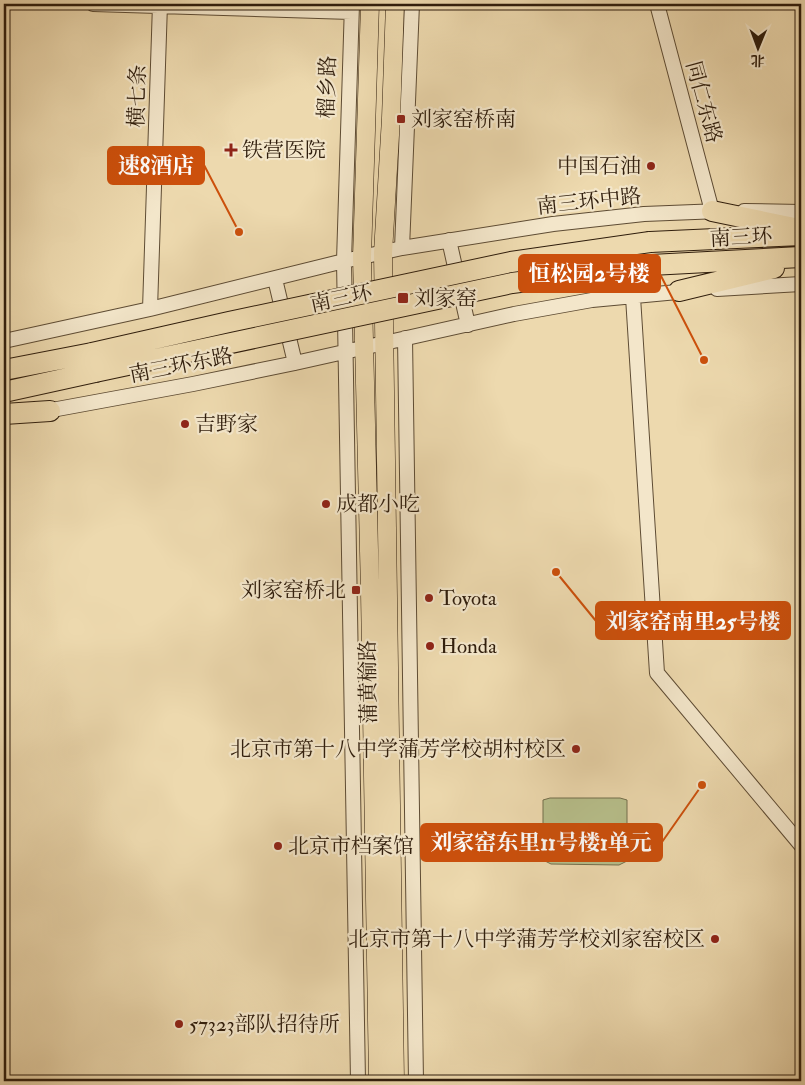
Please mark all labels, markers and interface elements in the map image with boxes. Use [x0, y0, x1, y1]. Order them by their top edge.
north arrow [732, 22, 782, 72]
text: 北 [751, 52, 765, 69]
street label: 榴乡路 [313, 55, 342, 119]
street label: 同仁东路 [680, 58, 727, 146]
street label: 横七条 [123, 64, 152, 128]
place label: 刘家窑桥南 [411, 106, 516, 133]
marker: 刘家窑桥南 [395, 113, 407, 125]
place label: 铁营医院 [242, 137, 326, 164]
marker: 铁营医院 [224, 143, 238, 157]
callout: 速8酒店 [108, 147, 204, 184]
text: 速8酒店 [118, 152, 194, 180]
place label: 中国石油 [557, 153, 641, 180]
marker: 中国石油 [645, 160, 657, 172]
street label: 南三环中路 [535, 183, 643, 220]
street label: 南三环 [709, 222, 773, 253]
callout: 恒松园2号楼 [519, 255, 660, 292]
text: 恒松园2号楼 [528, 260, 650, 288]
street label: 南三环 [307, 279, 375, 318]
place label: 刘家窑 [414, 285, 477, 312]
marker: 刘家窑 [396, 291, 410, 305]
street label: 南三环东路 [127, 342, 235, 389]
place label: 吉野家 [195, 411, 258, 438]
marker: 吉野家 [179, 418, 191, 430]
place label: 成都小吃 [336, 491, 420, 518]
marker: 成都小吃 [320, 498, 332, 510]
place label: 刘家窑桥北 [241, 577, 346, 604]
marker: 刘家窑桥北 [350, 584, 362, 596]
place label: Toyota [439, 585, 497, 612]
marker: Toyota [423, 592, 435, 604]
callout: 刘家窑南里25号楼 [596, 602, 790, 639]
text: 刘家窑南里25号楼 [606, 608, 780, 636]
place label: Honda [440, 633, 497, 660]
street label: 蒲黄榆路 [354, 640, 383, 724]
marker: Honda [424, 640, 436, 652]
place label: 北京市第十八中学蒲芳学校胡村校区 [230, 736, 566, 763]
marker: 北京市第十八中学蒲芳学校胡村校区 [570, 743, 582, 755]
callout: 刘家窑东里11号楼1单元 [421, 824, 662, 861]
text: 刘家窑东里11号楼1单元 [430, 829, 652, 857]
place label: 北京市档案馆 [288, 833, 414, 860]
marker: 北京市档案馆 [272, 840, 284, 852]
place label: 北京市第十八中学蒲芳学校刘家窑校区 [348, 926, 705, 953]
marker: 北京市第十八中学蒲芳学校刘家窑校区 [709, 933, 721, 945]
place label: 57323部队招待所 [189, 1011, 340, 1038]
marker: 57323部队招待所 [173, 1018, 185, 1030]

